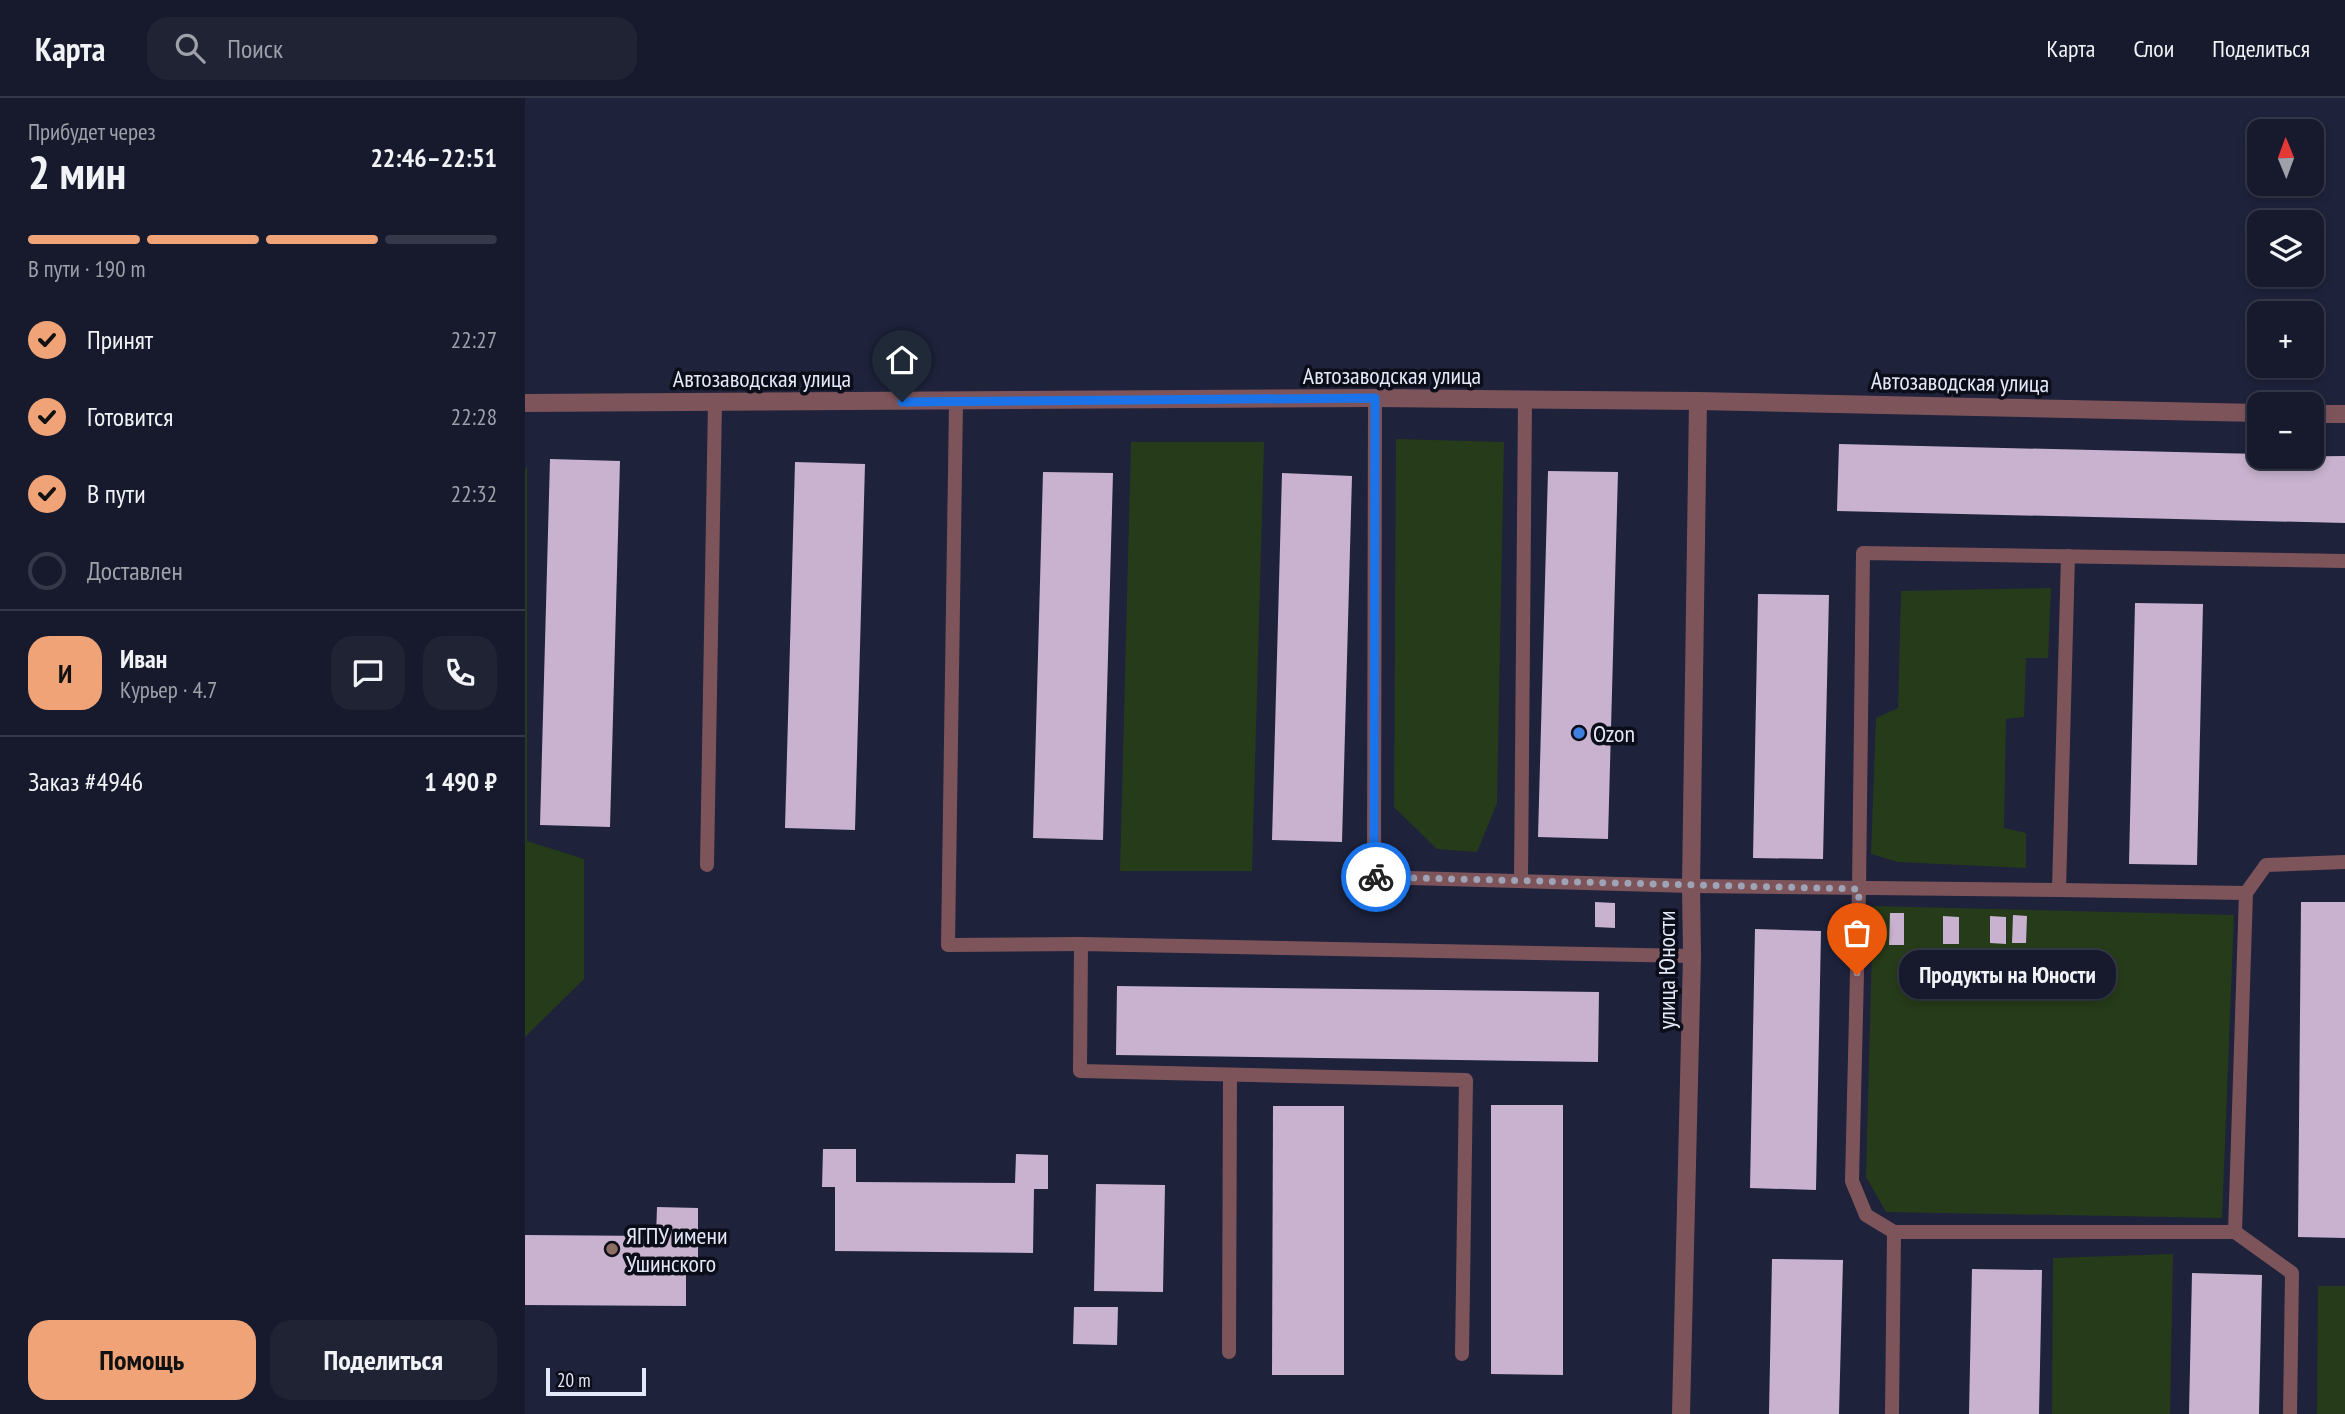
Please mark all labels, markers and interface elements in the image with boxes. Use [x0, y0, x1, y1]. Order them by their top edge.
search box [147, 17, 637, 80]
text: Карта [35, 27, 105, 70]
icon: search [171, 29, 209, 67]
text: Поиск [227, 32, 283, 65]
text: Карта [2047, 33, 2095, 64]
text: Слои [2133, 33, 2174, 64]
text: Поделиться [2212, 33, 2310, 64]
text: Прибудет через [28, 117, 156, 146]
north arrow [2247, 119, 2324, 196]
map controls [2247, 119, 2324, 469]
text: 22:46–22:51 [370, 141, 497, 174]
text: 2 мин [28, 142, 126, 202]
button: layers [2247, 210, 2324, 287]
text: В пути · 190 m [28, 254, 145, 283]
button: + [2247, 301, 2324, 378]
icon: check [28, 321, 66, 359]
text: Принят [87, 323, 153, 356]
text: 22:27 [451, 325, 497, 354]
pin [872, 330, 932, 402]
icon: home [883, 341, 921, 379]
street label: Автозаводская улица [1303, 360, 1481, 391]
street label: Автозаводская улица [673, 363, 851, 394]
street label: Автозаводская улица [1871, 365, 2049, 399]
button: − [2247, 392, 2324, 469]
icon: check [28, 398, 66, 436]
text: Готовится [87, 400, 173, 433]
text: 22:28 [451, 402, 497, 431]
icon: check [28, 475, 66, 513]
text: В пути [87, 477, 146, 510]
text: 22:32 [451, 479, 497, 508]
text: Доставлен [87, 554, 183, 587]
button: chat [331, 636, 405, 710]
button: phone [423, 636, 497, 710]
text: Иван [120, 642, 167, 675]
text: И [58, 657, 72, 690]
text: Курьер · 4.7 [120, 675, 217, 704]
place label: Ozon [1593, 718, 1635, 749]
marker: Ozon [1571, 725, 1587, 741]
text: Заказ #4946 [28, 765, 143, 798]
text: 1 490 ₽ [424, 765, 497, 798]
courier [1341, 842, 1411, 912]
icon: bike [1357, 858, 1395, 896]
pin [1827, 903, 1887, 975]
street label: улица Юности [1651, 911, 1682, 1029]
icon: bag [1838, 914, 1876, 952]
callout: Продукты на Юности [1899, 950, 2116, 1000]
text: Продукты на Юности [1919, 960, 2096, 989]
place label: ЯГПУ имени Ушинского [626, 1220, 727, 1279]
marker: ЯГПУ имени Ушинского [604, 1241, 620, 1257]
button: Помощь [28, 1320, 256, 1400]
button: Поделиться [270, 1320, 497, 1400]
scale bar [546, 1365, 646, 1397]
text: 20 m [557, 1368, 591, 1392]

